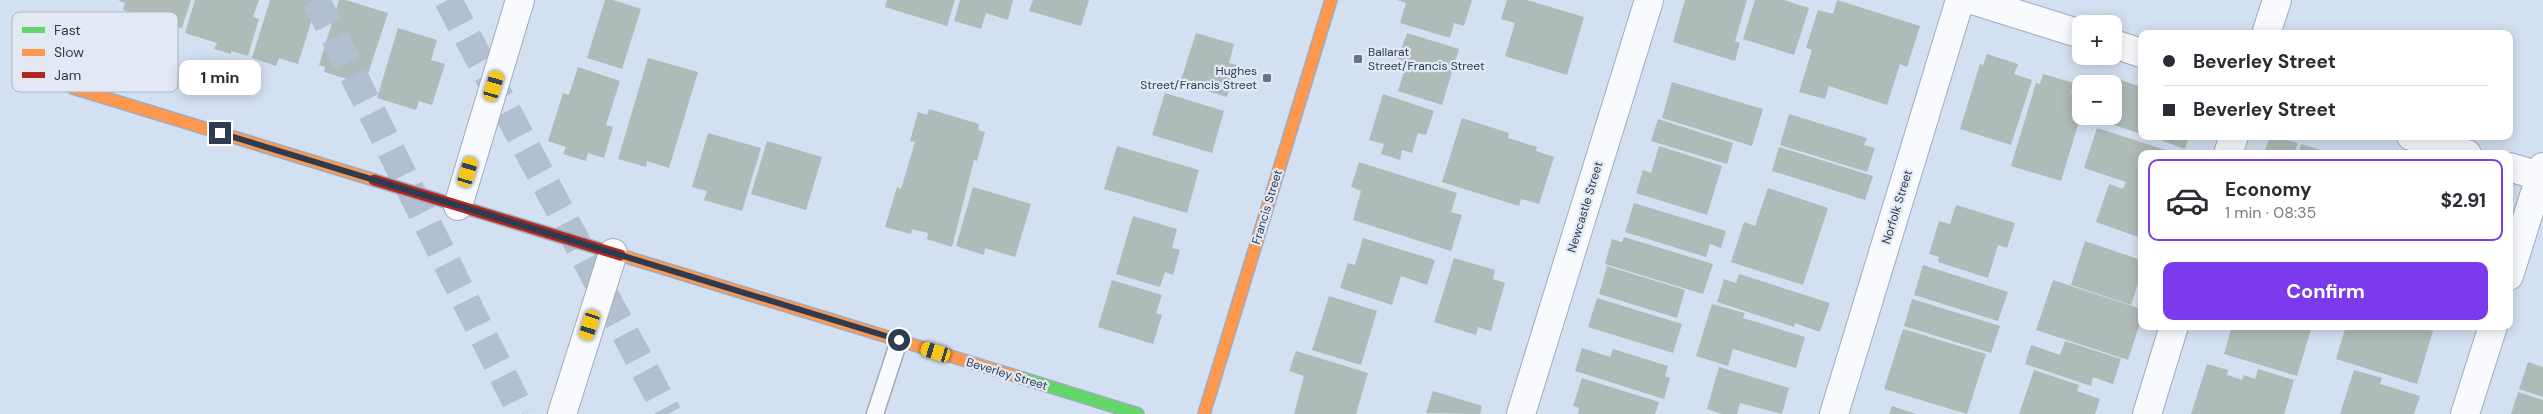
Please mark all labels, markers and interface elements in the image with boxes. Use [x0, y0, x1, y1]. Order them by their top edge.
legend [12, 12, 178, 92]
map controls [2072, 15, 2122, 125]
button: + [2072, 15, 2122, 65]
text: Fast [54, 21, 81, 39]
text: Slow [54, 43, 84, 61]
place label: Ballarat Street/Francis Street [1368, 44, 1485, 74]
text: Beverley Street [2193, 49, 2336, 74]
marker: Ballarat Street/Francis Street [1352, 53, 1364, 65]
callout: 1 min [179, 61, 261, 96]
place label: Hughes Street/Francis Street [1140, 63, 1257, 93]
text: Jam [54, 66, 81, 84]
text: 1 min [201, 67, 239, 88]
car [482, 69, 505, 103]
marker: Hughes Street/Francis Street [1261, 72, 1273, 84]
button: − [2072, 75, 2122, 125]
text: Beverley Street [2193, 97, 2336, 122]
route end [209, 122, 231, 144]
car [456, 155, 479, 189]
street label: Newcastle Street [1564, 159, 1607, 254]
street label: Francis Street [1248, 167, 1286, 246]
street label: Norfolk Street [1878, 168, 1916, 246]
text: Economy [2225, 177, 2312, 202]
icon: car [2165, 178, 2210, 223]
text: $2.91 [2440, 188, 2486, 213]
text: 1 min · 08:35 [2225, 202, 2316, 223]
button: Confirm [2163, 262, 2488, 320]
car [578, 308, 601, 342]
route start [888, 329, 910, 351]
car [919, 340, 952, 364]
street label: Beverley Street [964, 354, 1050, 394]

